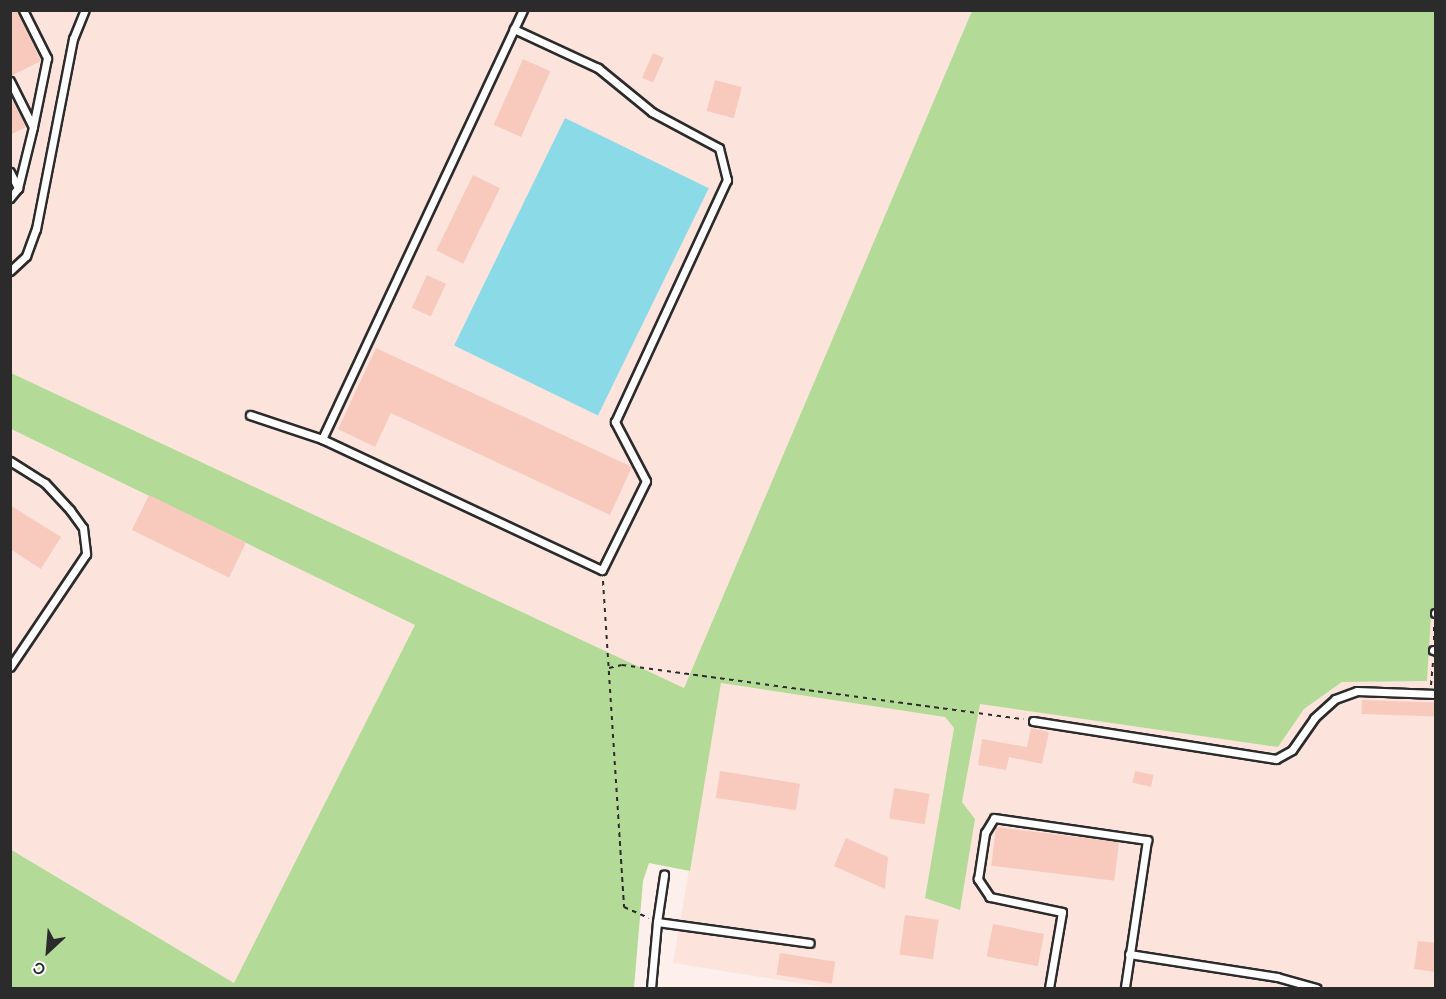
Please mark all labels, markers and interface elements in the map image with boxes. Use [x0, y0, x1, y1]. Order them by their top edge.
north arrow [18, 921, 78, 981]
text: С [31, 957, 49, 979]

